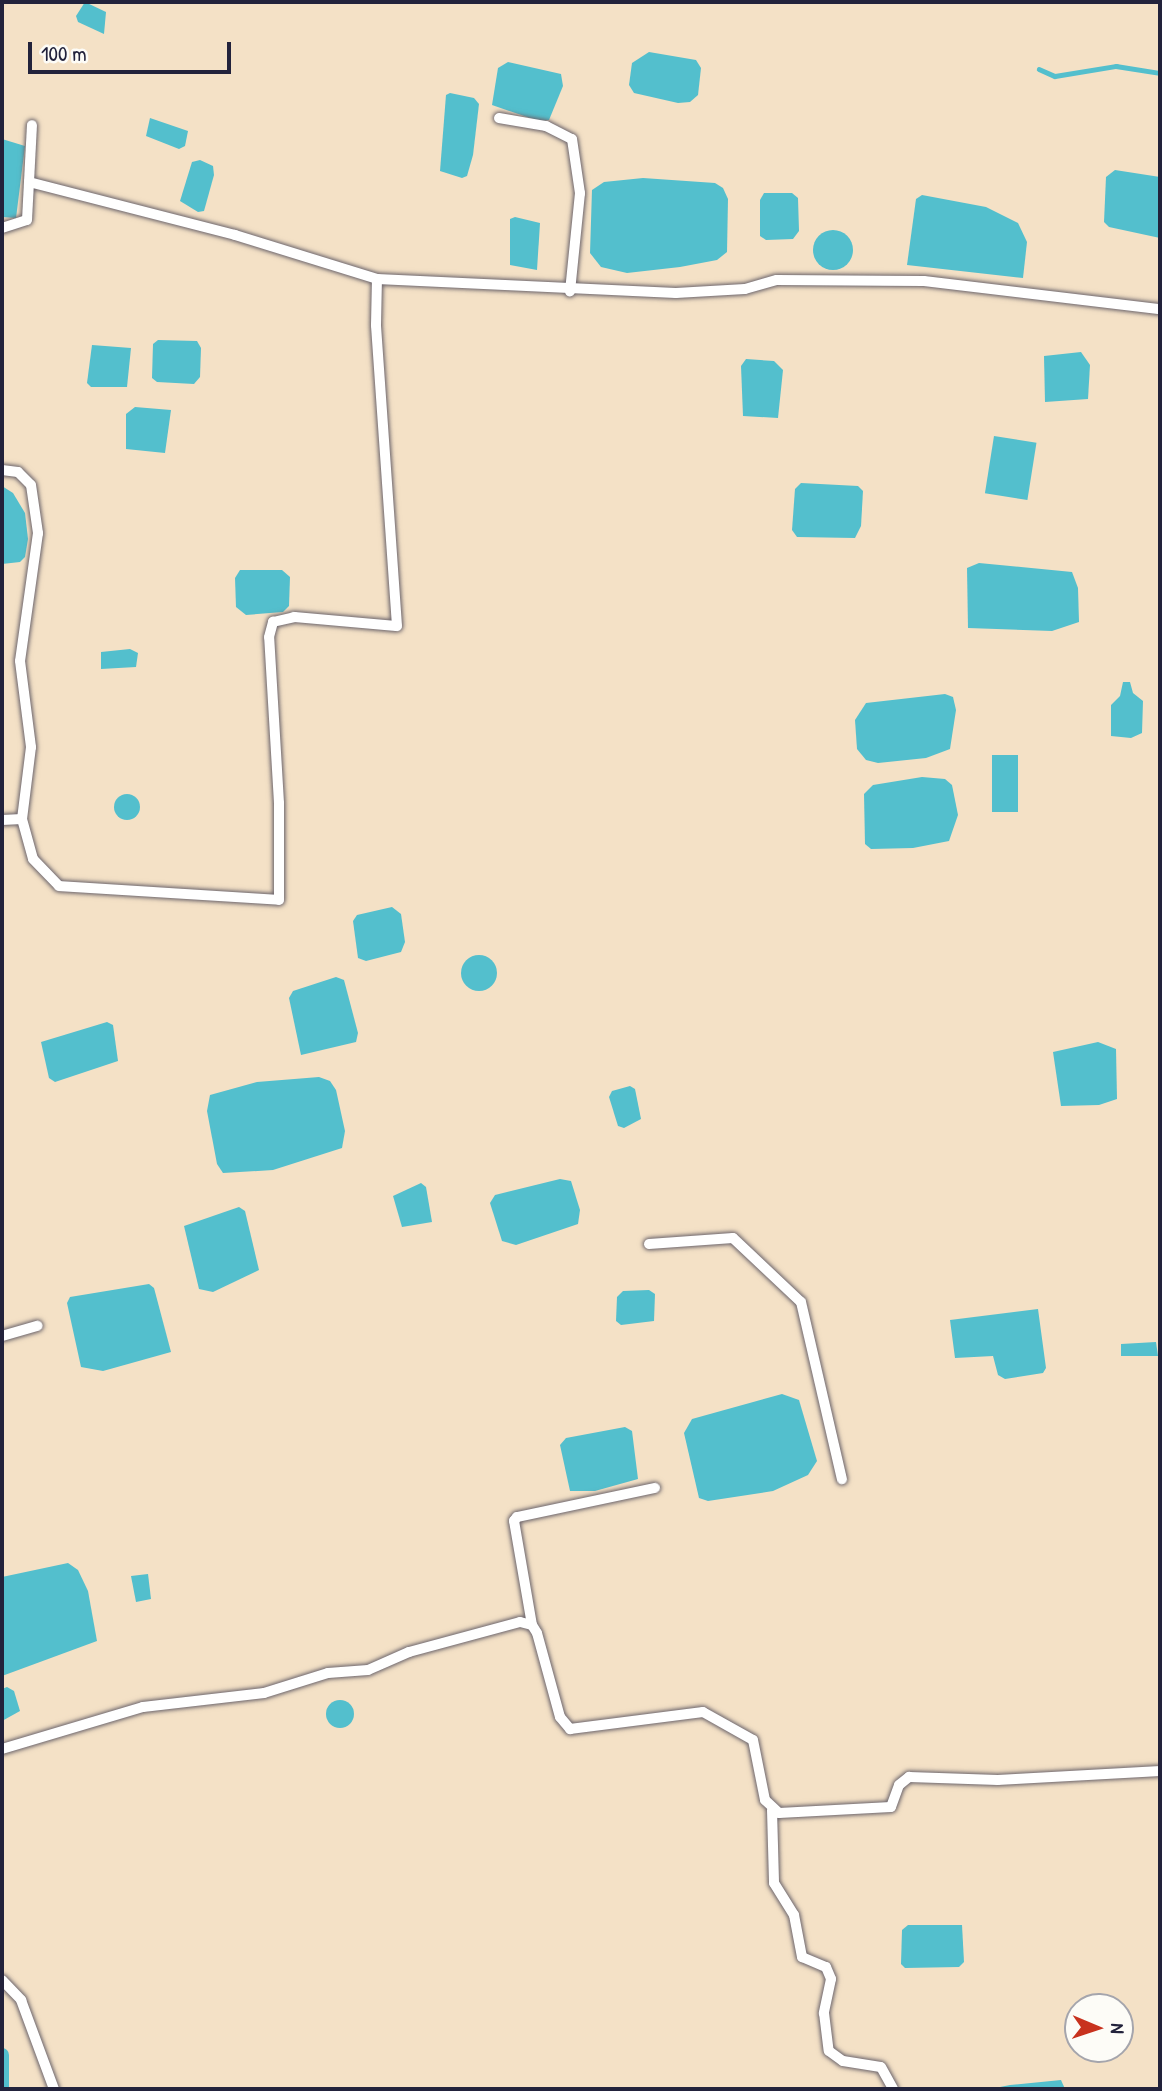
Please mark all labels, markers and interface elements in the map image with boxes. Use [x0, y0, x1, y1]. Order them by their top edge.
scale bar [32, 28, 234, 72]
text: 100 m [41, 39, 87, 68]
north arrow [1064, 1993, 1134, 2063]
text: N [1105, 2023, 1131, 2034]

